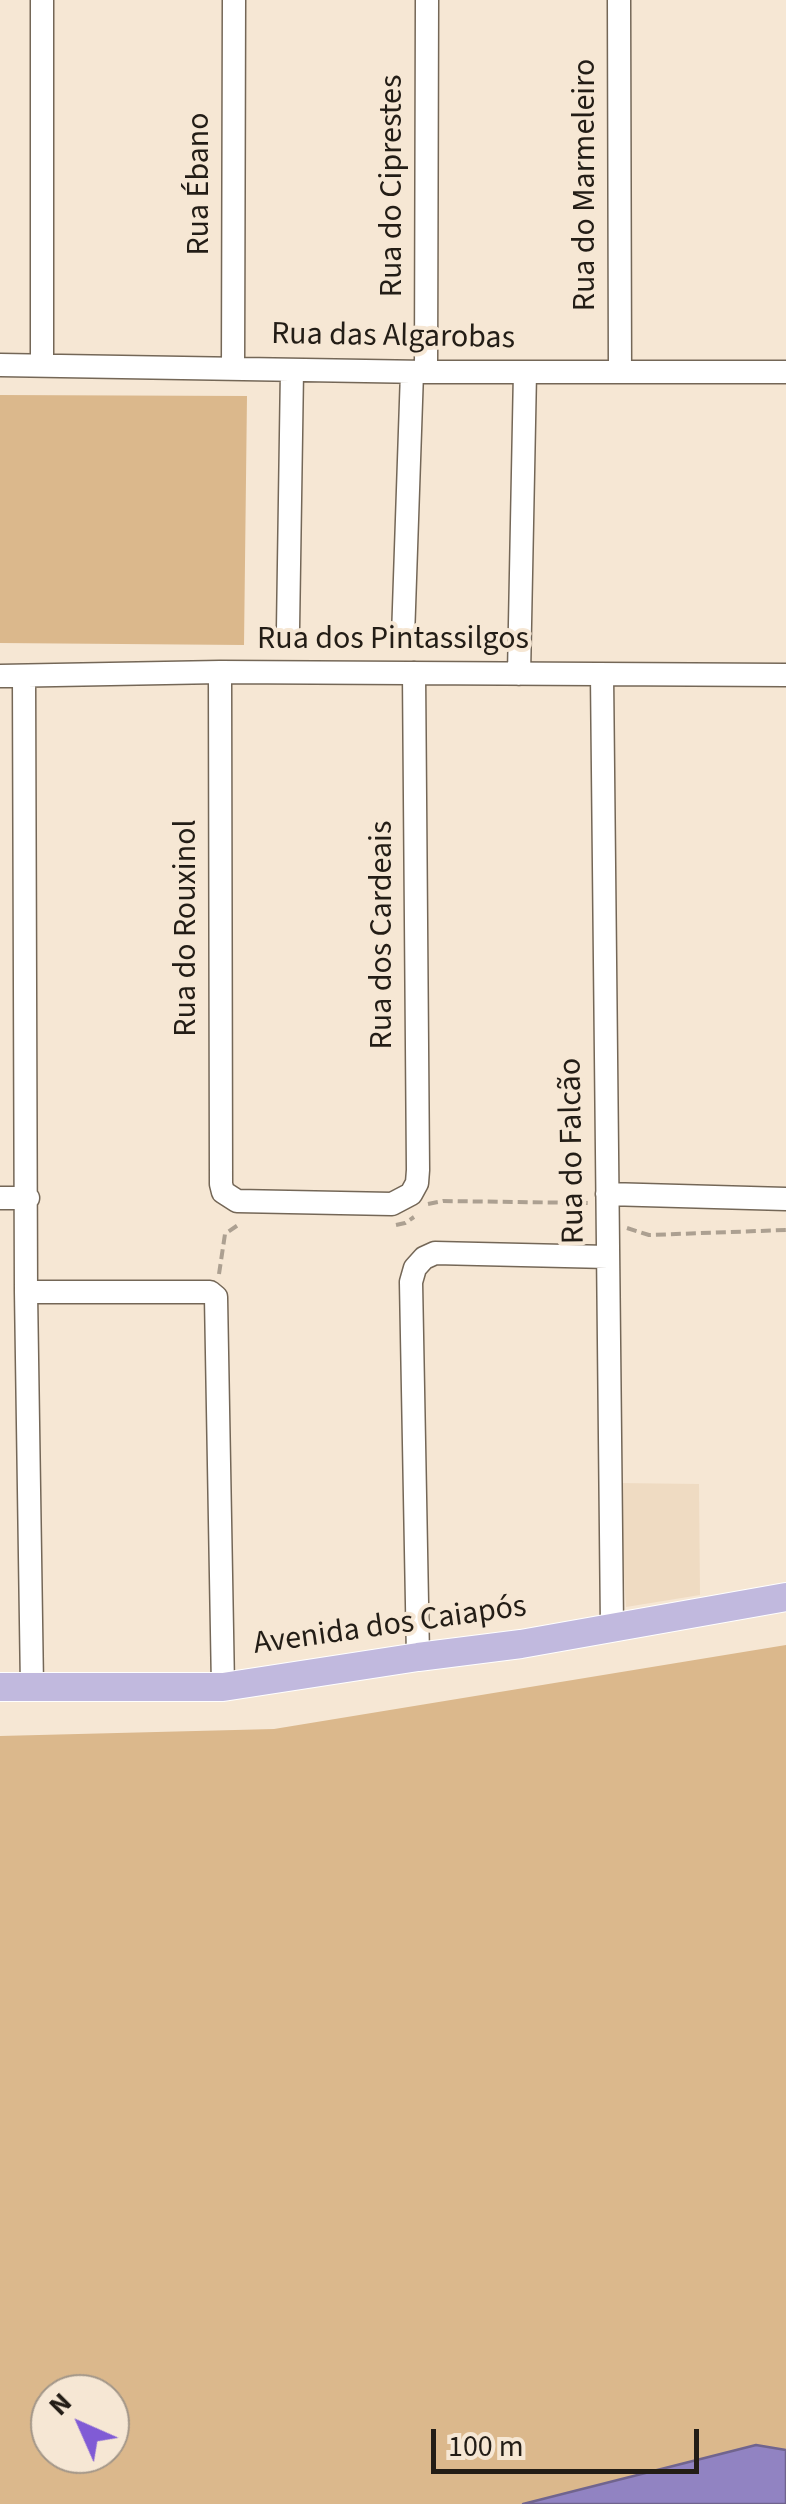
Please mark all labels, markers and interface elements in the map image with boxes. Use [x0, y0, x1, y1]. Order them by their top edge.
street label: Rua do Marmeleiro [568, 59, 606, 311]
street label: Rua do Ciprestes [375, 75, 413, 297]
street label: Rua Ébano [182, 112, 220, 256]
street label: Rua das Algarobas [271, 317, 515, 359]
street label: Rua dos Pintassilgos [257, 622, 529, 660]
street label: Rua do Rouxinol [169, 819, 207, 1037]
street label: Rua dos Cardeais [365, 821, 403, 1049]
street label: Rua do Falcão [553, 1057, 595, 1245]
street label: Avenida dos Caiapós [251, 1589, 529, 1665]
north arrow [30, 2374, 130, 2474]
text: N [39, 2383, 81, 2425]
scale bar [436, 2409, 704, 2471]
text: 100 m [448, 2425, 524, 2468]

